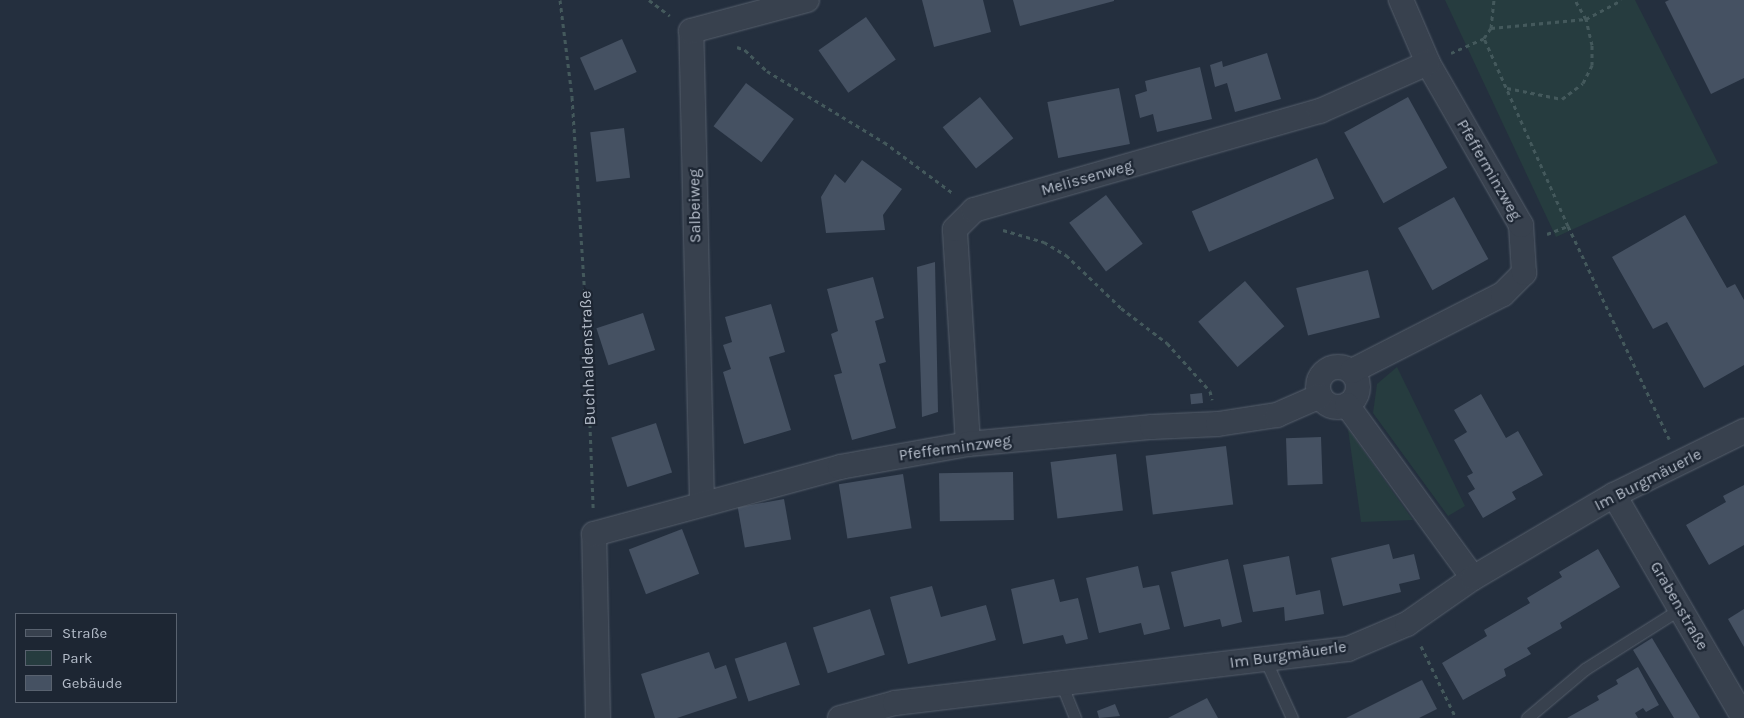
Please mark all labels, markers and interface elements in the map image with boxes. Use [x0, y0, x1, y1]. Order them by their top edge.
street label: Pfefferminzweg [1452, 116, 1526, 224]
street label: Melissenweg [1039, 156, 1135, 200]
street label: Salbeiweg [685, 169, 705, 243]
street label: Buchhaldenstraße [576, 290, 600, 426]
street label: Pfefferminzweg [898, 431, 1012, 465]
street label: Im Burgmäuerle [1591, 445, 1705, 515]
street label: Grabenstraße [1646, 558, 1712, 654]
legend [15, 613, 178, 703]
text: Straße [62, 624, 107, 642]
street label: Im Burgmäuerle [1228, 637, 1348, 673]
text: Park [62, 649, 92, 667]
text: Gebäude [62, 674, 122, 692]

